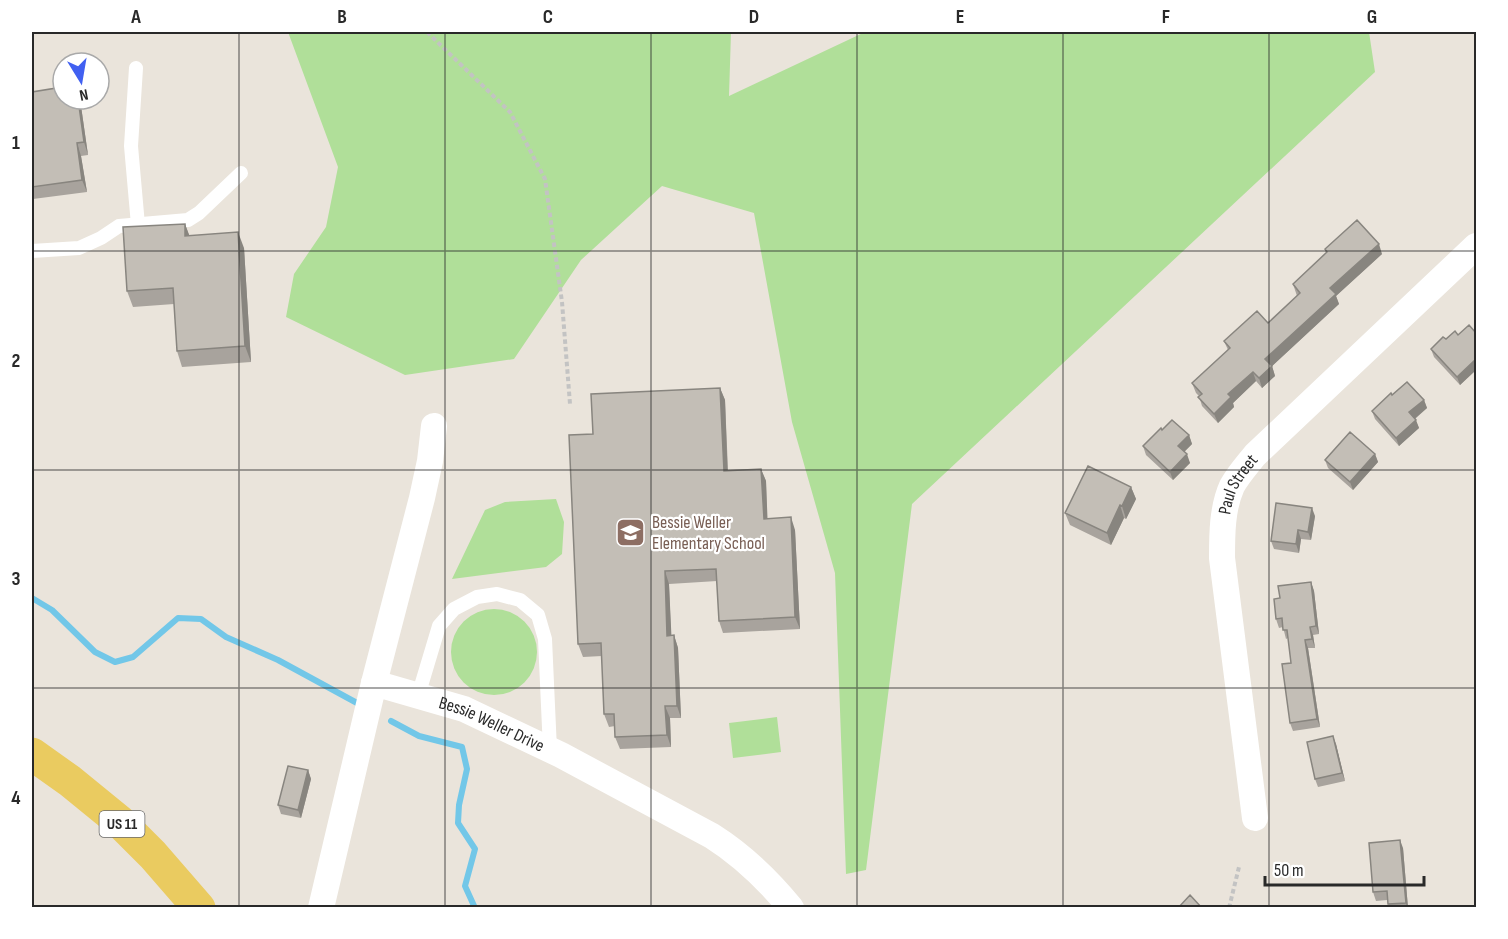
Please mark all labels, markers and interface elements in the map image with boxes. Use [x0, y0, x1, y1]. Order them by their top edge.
text: A [130, 5, 141, 29]
text: B [337, 5, 347, 29]
text: C [543, 5, 553, 29]
text: D [749, 5, 759, 29]
text: E [956, 5, 964, 29]
text: F [1162, 5, 1170, 29]
text: G [1367, 5, 1377, 29]
north arrow [51, 51, 111, 111]
text: N [78, 84, 90, 104]
text: 1 [12, 131, 20, 155]
text: 2 [12, 349, 20, 373]
street label: Paul Street [1214, 449, 1262, 516]
place label: Bessie Weller Elementary School [652, 512, 765, 554]
school or university icon: Bessie Weller Elementary School [615, 516, 647, 548]
text: 3 [12, 567, 21, 591]
street label: Bessie Weller Drive [436, 692, 548, 756]
text: 4 [11, 786, 21, 810]
road number: US 11 [100, 811, 144, 837]
scale bar [1265, 849, 1424, 887]
text: 50 m [1274, 860, 1304, 881]

